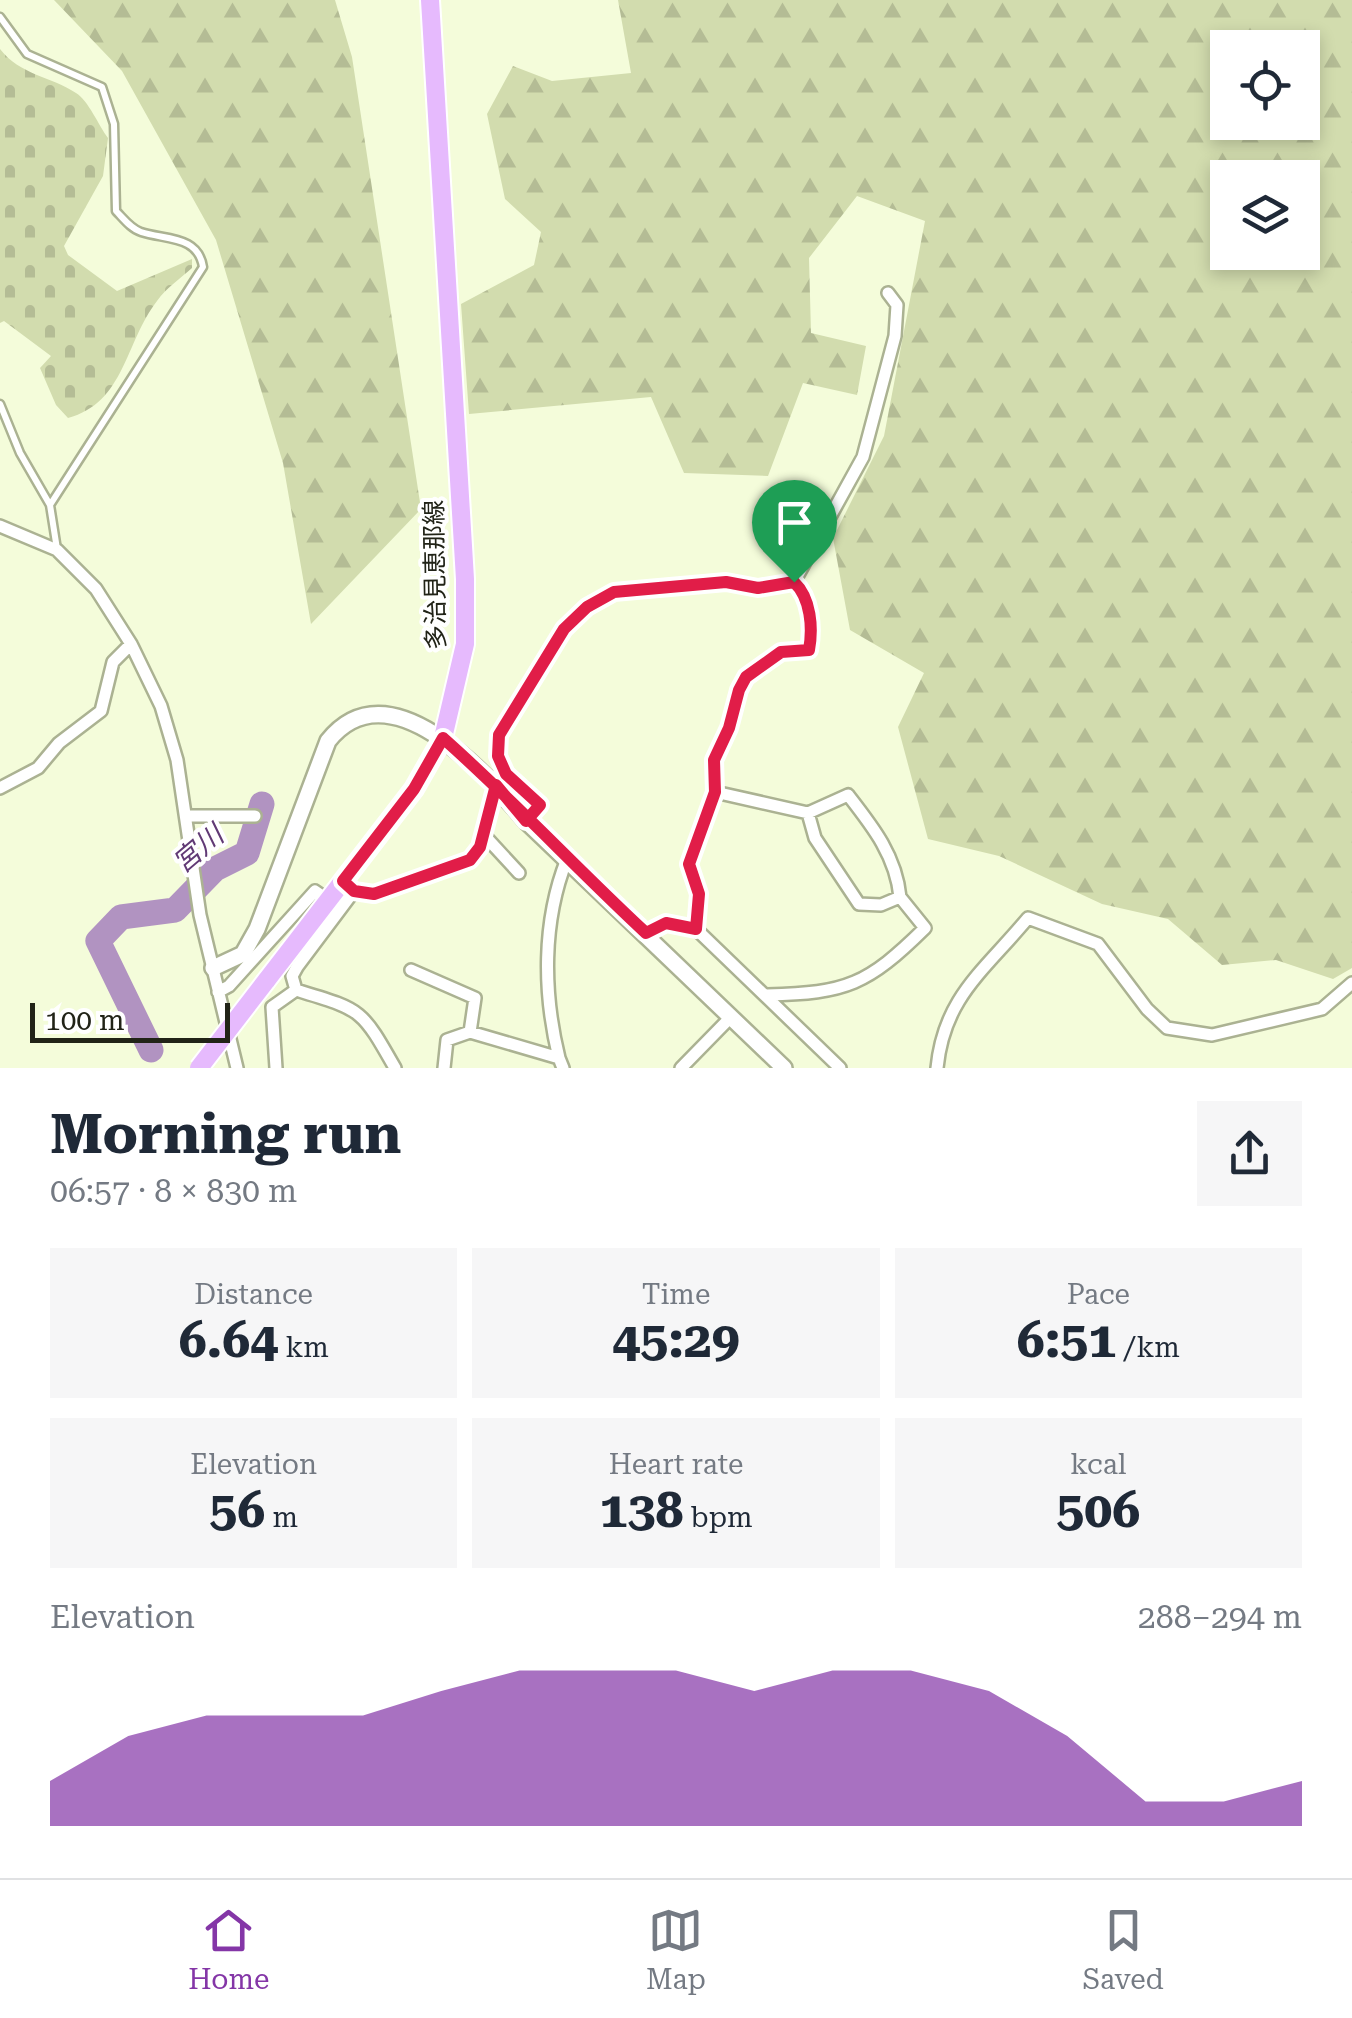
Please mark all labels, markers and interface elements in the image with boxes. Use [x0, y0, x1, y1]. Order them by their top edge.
map controls [1210, 30, 1320, 270]
button: locate [1210, 30, 1320, 140]
button: layers [1210, 160, 1320, 270]
pin [752, 480, 837, 583]
icon: arrive [767, 495, 822, 550]
street label: 多治見恵那線 [419, 500, 451, 650]
water label: 宮川 [166, 816, 232, 880]
scale bar [30, 998, 230, 1042]
text: 100 m [45, 1004, 125, 1037]
button: share [1197, 1101, 1302, 1206]
text: Morning run [50, 1102, 401, 1166]
text: 06:57 · 8 × 830 m [50, 1172, 297, 1210]
text: Distance [194, 1278, 313, 1311]
text: Time [642, 1278, 710, 1311]
text: Pace [1067, 1278, 1130, 1311]
text: 6.64 [179, 1311, 278, 1369]
text: 45:29 [612, 1311, 740, 1369]
text: 6:51 [1017, 1311, 1116, 1369]
text: km [278, 1331, 329, 1364]
text: /km [1116, 1331, 1180, 1364]
text: Elevation [190, 1448, 317, 1481]
text: Heart rate [609, 1448, 743, 1481]
text: kcal [1070, 1448, 1127, 1481]
text: 56 [209, 1481, 265, 1539]
text: 138 [599, 1481, 683, 1539]
text: 506 [1056, 1481, 1140, 1539]
text: m [265, 1501, 298, 1534]
text: bpm [683, 1501, 752, 1534]
text: Elevation [50, 1598, 195, 1636]
text: 288–294 m [1138, 1598, 1302, 1636]
tab: Home [188, 1903, 269, 1996]
tab: Map [646, 1903, 706, 1996]
tab: Saved [1083, 1903, 1164, 1996]

